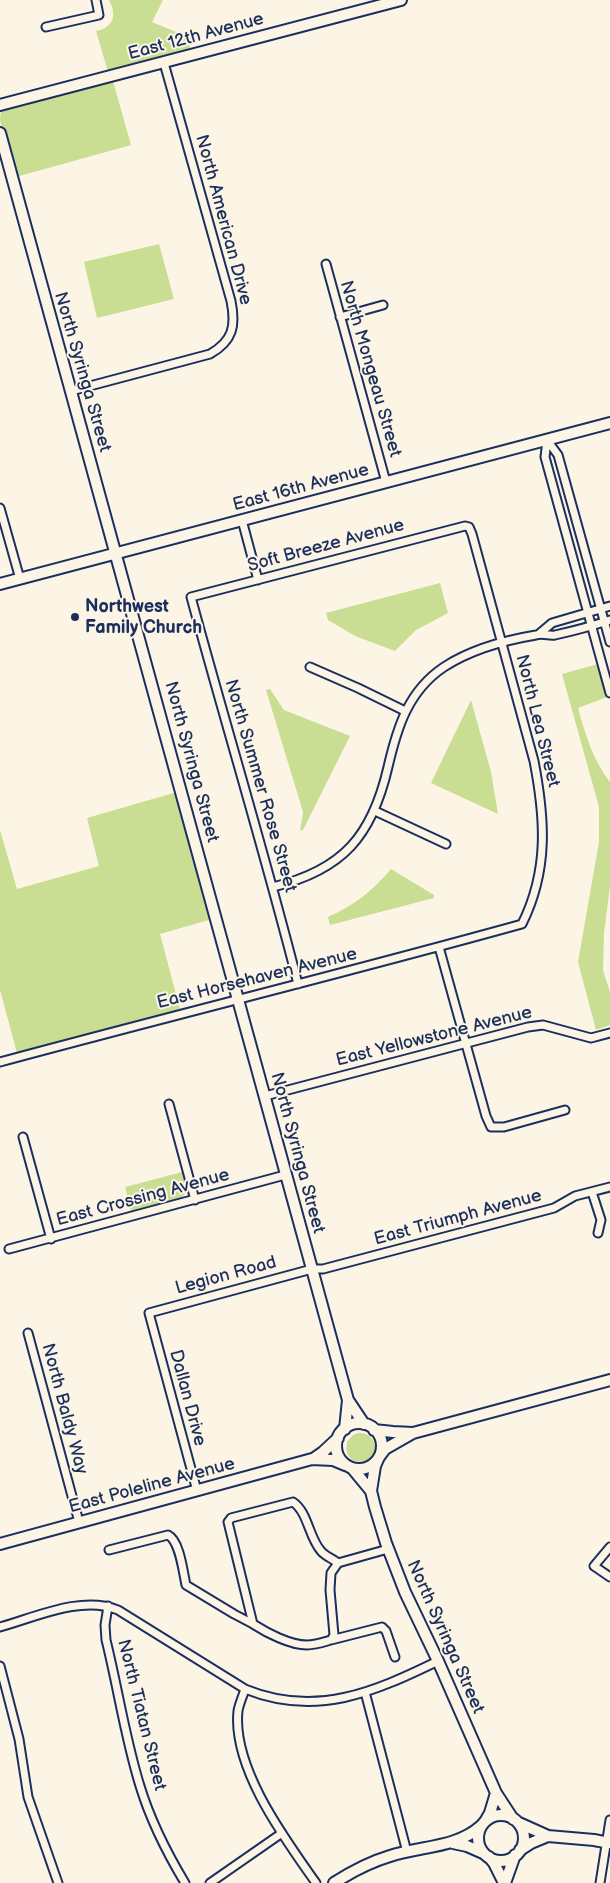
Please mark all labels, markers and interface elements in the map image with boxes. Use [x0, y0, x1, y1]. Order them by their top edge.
street label: East 12th Avenue [126, 8, 266, 66]
street label: North American Drive [190, 133, 256, 307]
street label: North Mongeau Street [334, 278, 406, 460]
street label: North Syringa Street [49, 289, 115, 455]
street label: East 16th Avenue [231, 459, 371, 517]
street label: Soft Breeze Avenue [245, 515, 407, 577]
place label: Northwest Family Church [85, 596, 202, 638]
marker: Northwest Family Church [69, 611, 81, 623]
street label: North Lea Street [510, 653, 564, 789]
street label: North Summer Rose Street [219, 677, 301, 895]
street label: North Syringa Street [159, 679, 223, 845]
street label: East Horsehaven Avenue [155, 944, 359, 1014]
street label: East Yellowstone Avenue [334, 1002, 534, 1072]
street label: North Syringa Street [265, 1070, 329, 1236]
street label: East Crossing Avenue [54, 1164, 232, 1232]
street label: East Triumph Avenue [372, 1185, 544, 1251]
street label: Legion Road [173, 1252, 279, 1300]
street label: North Baldy Way [36, 1341, 92, 1477]
street label: Dallan Drive [164, 1348, 210, 1448]
street label: East Poleline Avenue [67, 1453, 237, 1519]
street label: North Syringa Street [401, 1557, 489, 1717]
street label: North Tiatan Street [112, 1637, 170, 1793]

